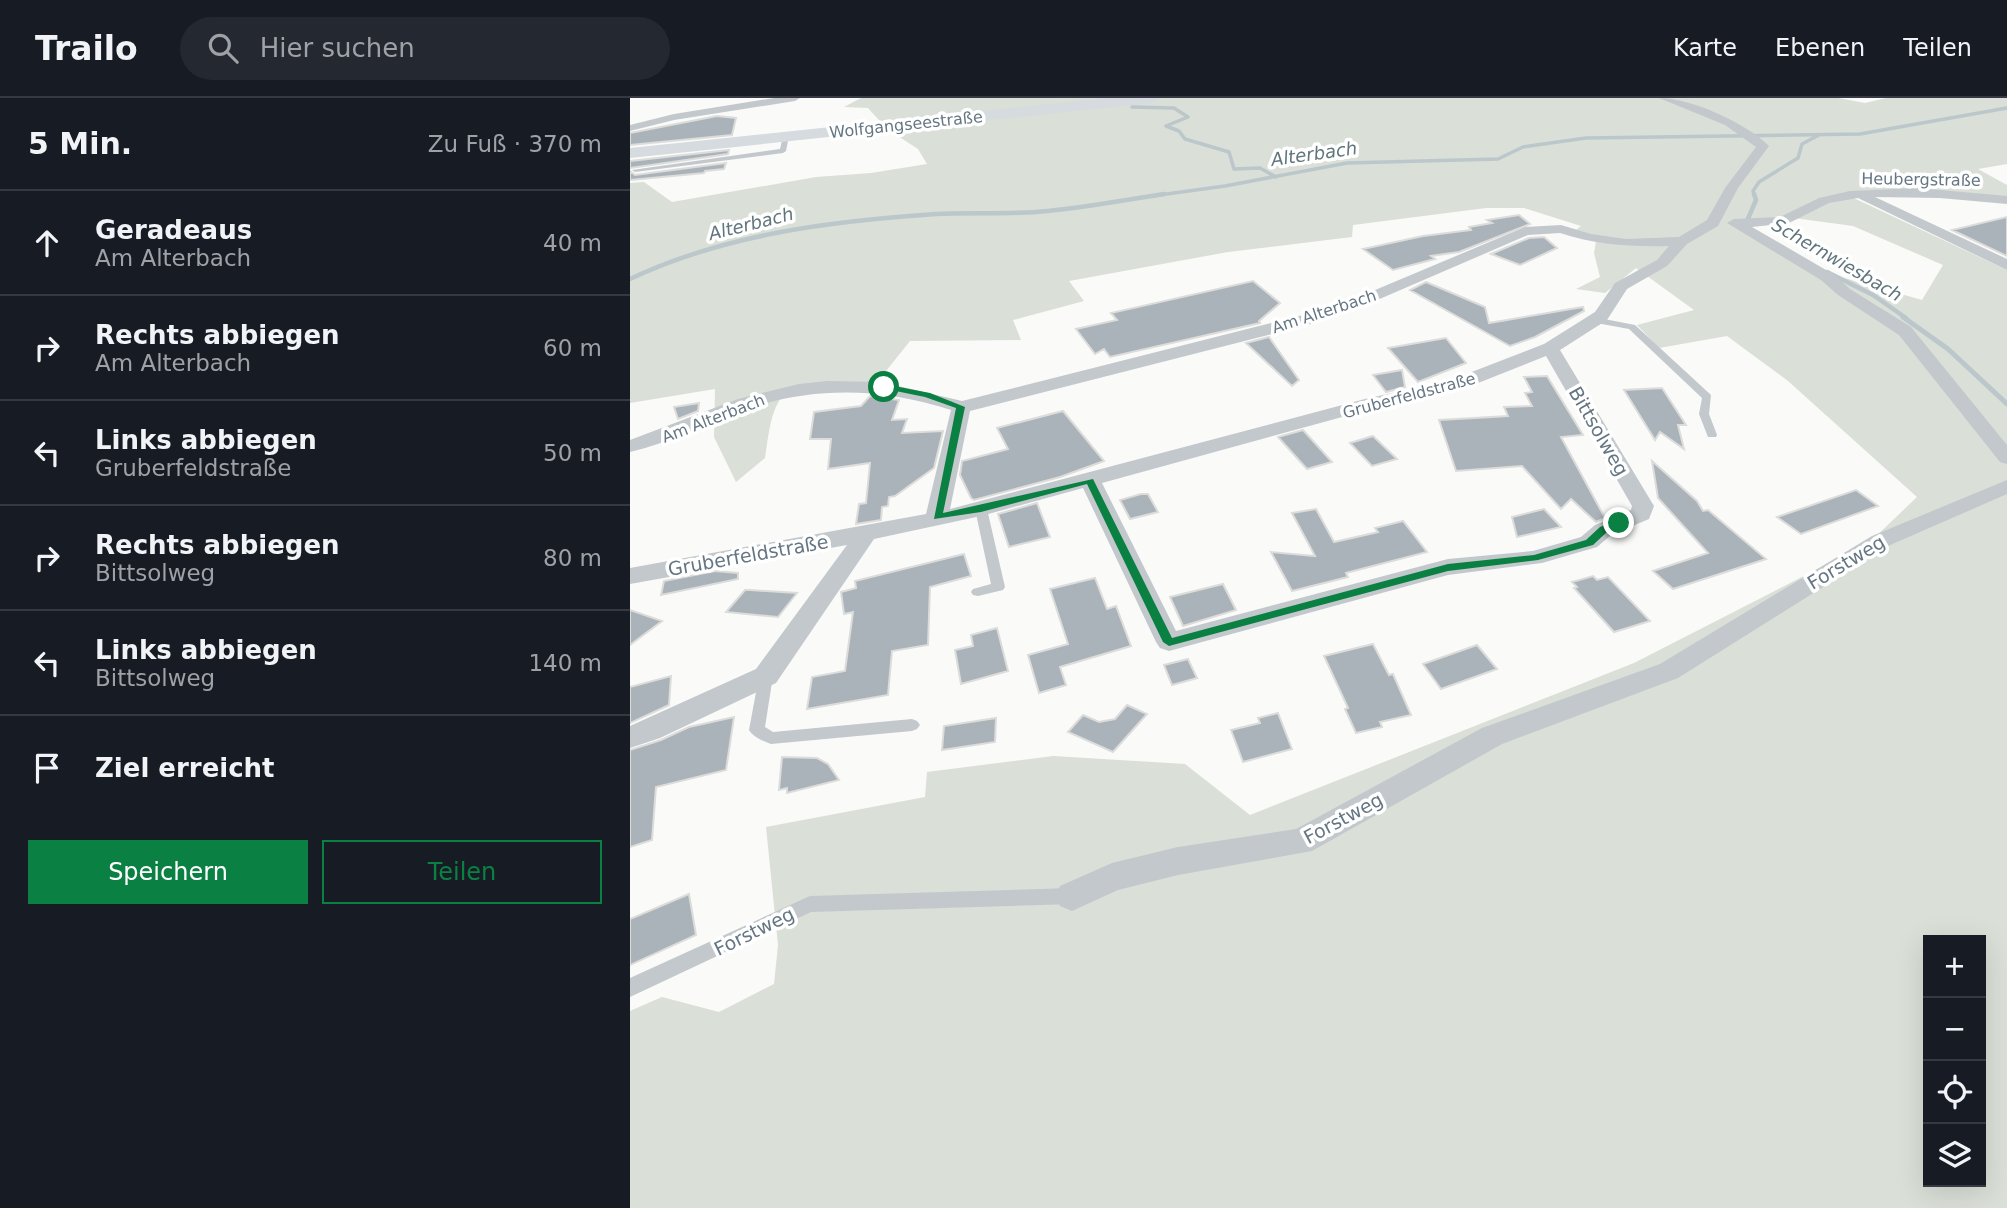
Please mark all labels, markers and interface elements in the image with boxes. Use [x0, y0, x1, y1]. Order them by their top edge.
search box [180, 17, 670, 80]
text: Trailo [35, 29, 138, 68]
icon: search [204, 29, 242, 67]
text: Hier suchen [260, 33, 415, 63]
text: Karte [1673, 34, 1737, 62]
text: Ebenen [1775, 34, 1865, 62]
text: Teilen [1903, 34, 1972, 62]
street label: Wolfgangseestraße [829, 107, 984, 142]
text: 5 Min. [28, 126, 132, 161]
text: Zu Fuß · 370 m [428, 131, 602, 157]
water label: Alterbach [1269, 137, 1358, 170]
street label: Heubergstraße [1861, 169, 1981, 190]
water label: Alterbach [705, 203, 795, 244]
water label: Schernwiesbach [1769, 214, 1906, 305]
text: Geradeaus [95, 215, 252, 245]
icon: ahead [28, 224, 66, 262]
text: 40 m [543, 230, 602, 256]
text: Am Alterbach [95, 245, 251, 271]
street label: Am Alterbach [1270, 286, 1379, 337]
text: Rechts abbiegen [95, 320, 340, 350]
icon: right [28, 329, 66, 367]
text: 60 m [543, 335, 602, 361]
text: Am Alterbach [95, 350, 251, 376]
street label: Gruberfeldstraße [1341, 369, 1478, 422]
route start [868, 371, 899, 402]
street label: Bittsolweg [1565, 382, 1633, 480]
street label: Am Alterbach [659, 390, 767, 447]
text: Links abbiegen [95, 425, 317, 455]
icon: left [28, 434, 66, 472]
text: 50 m [543, 440, 602, 466]
text: Gruberfeldstraße [95, 455, 292, 481]
route end [1603, 507, 1634, 538]
text: Rechts abbiegen [95, 530, 340, 560]
street label: Gruberfeldstraße [666, 530, 830, 580]
street label: Forstweg [1803, 530, 1889, 594]
icon: right [28, 539, 66, 577]
text: 80 m [543, 545, 602, 571]
text: Bittsolweg [95, 560, 215, 586]
text: Links abbiegen [95, 635, 317, 665]
icon: left [28, 644, 66, 682]
text: 140 m [528, 650, 602, 676]
text: Bittsolweg [95, 665, 215, 691]
icon: arrive [28, 749, 66, 787]
text: Ziel erreicht [95, 753, 275, 783]
street label: Forstweg [1300, 788, 1386, 848]
button: Speichern [28, 840, 308, 904]
button: Teilen [322, 840, 602, 904]
street label: Forstweg [710, 902, 798, 960]
map controls [1923, 935, 1986, 1187]
button: + [1923, 935, 1986, 998]
button: − [1923, 998, 1986, 1061]
button: locate [1923, 1061, 1986, 1124]
button: layers [1923, 1124, 1986, 1187]

